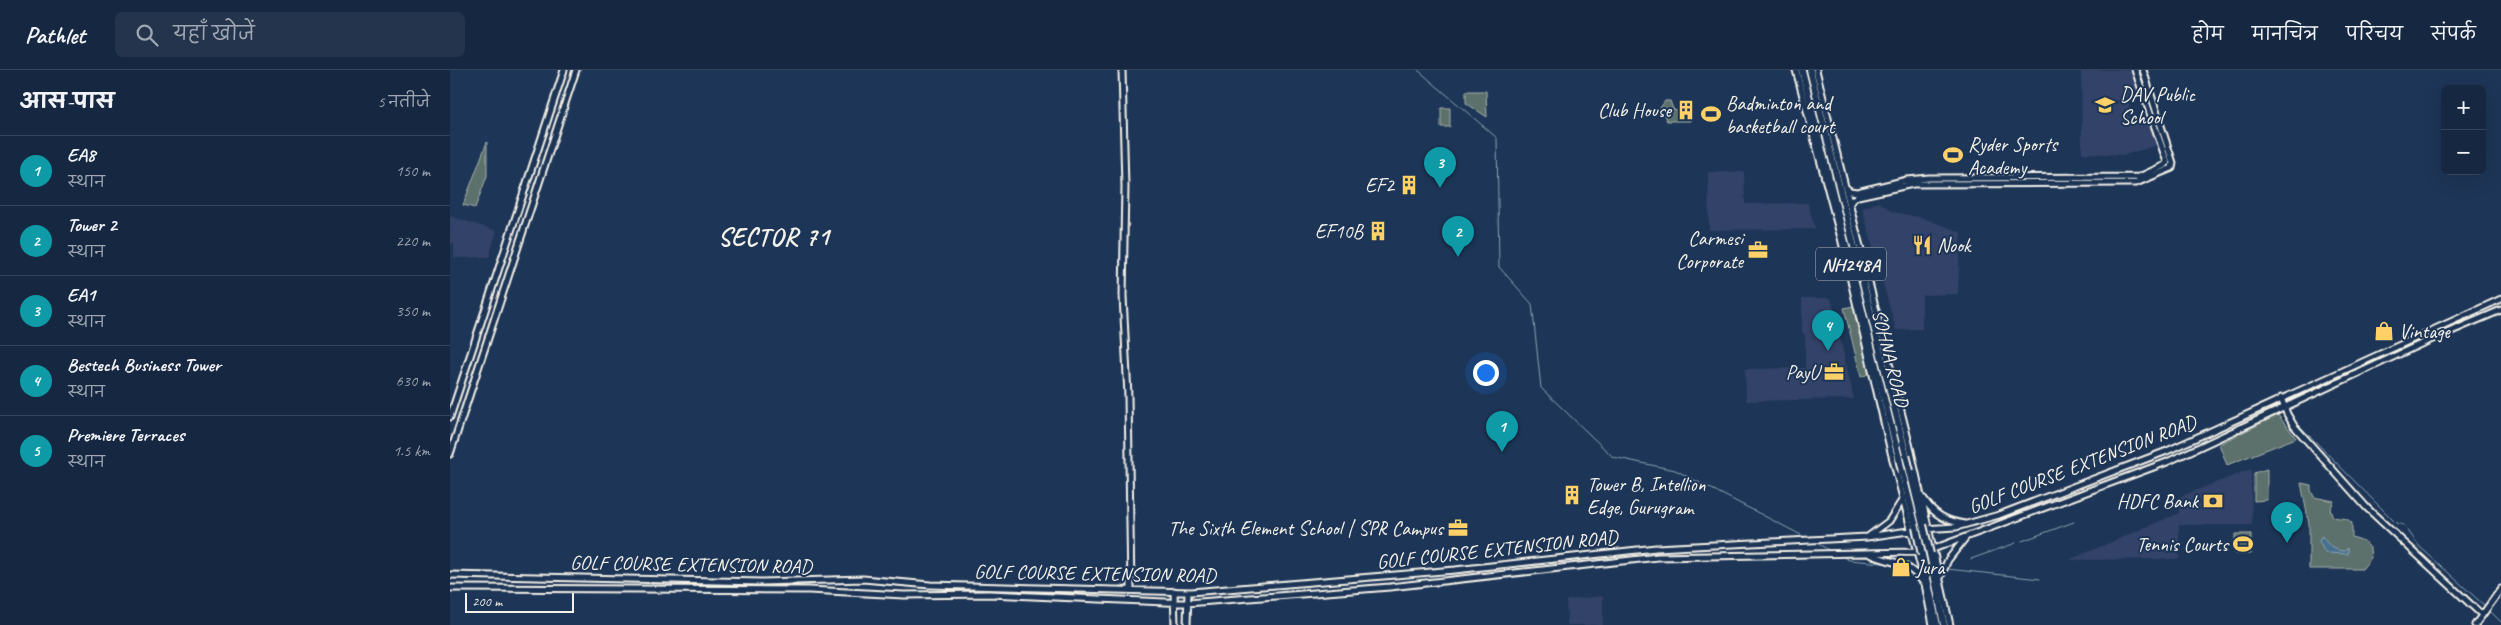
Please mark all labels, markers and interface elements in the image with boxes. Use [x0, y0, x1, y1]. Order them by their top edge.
search box [115, 12, 465, 57]
text: Pathlet [25, 20, 85, 50]
icon: search [133, 21, 161, 49]
text: यहाँ खोजें [173, 22, 255, 46]
text: होम [2192, 23, 2224, 45]
text: मानचित्र [2252, 23, 2318, 45]
text: परिचय [2346, 23, 2403, 45]
text: संपर्क [2431, 23, 2476, 45]
place label: DAV Public School [2120, 82, 2195, 130]
map controls [2441, 85, 2486, 175]
button: + [2441, 85, 2486, 130]
text: आस-पास [20, 88, 114, 114]
place label: Badminton and basketball court [1726, 91, 1837, 139]
text: 5 नतीजे [377, 92, 430, 112]
school or university icon: DAV Public School [2094, 94, 2116, 116]
place label: Club House [1598, 98, 1672, 123]
building icon: Club House [1675, 99, 1697, 121]
sports icon: Badminton and basketball court [1700, 103, 1722, 125]
button: − [2441, 130, 2486, 175]
place label: Ryder Sports Academy [1968, 132, 2059, 180]
text: EA8 [67, 143, 95, 167]
sports icon: Ryder Sports Academy [1942, 144, 1964, 166]
pin: 3 [1424, 147, 1456, 188]
text: 1 [32, 161, 40, 181]
text: 150 m [396, 161, 430, 181]
text: स्थान [67, 172, 105, 192]
place label: EF2 [1365, 173, 1396, 198]
building icon: EF2 [1398, 174, 1420, 196]
text: Tower 2 [67, 213, 117, 237]
pin: 2 [1442, 216, 1474, 257]
place label: EF10B [1315, 219, 1365, 244]
building icon: EF10B [1367, 220, 1389, 242]
district label: SECTOR 71 [718, 221, 832, 253]
place label: Carmesi Corporate [1676, 226, 1745, 274]
text: 2 [32, 231, 40, 251]
text: 220 m [396, 231, 430, 251]
place label: Nook [1937, 233, 1972, 258]
restaurant icon: Nook [1911, 234, 1933, 256]
office icon: Carmesi Corporate [1747, 239, 1769, 261]
text: स्थान [67, 242, 105, 262]
road number: NH248A [1816, 248, 1886, 280]
text: EA1 [67, 283, 95, 307]
text: 3 [32, 301, 40, 321]
text: 350 m [396, 301, 430, 321]
street label: SOHNA ROAD [1866, 307, 1915, 411]
pin: 4 [1812, 310, 1844, 351]
text: स्थान [67, 312, 105, 332]
place label: Vintage [2399, 319, 2451, 344]
shop icon: Vintage [2373, 320, 2395, 342]
text: Bestech Business Tower [67, 353, 221, 377]
your location [1473, 360, 1499, 386]
place label: PayU [1786, 360, 1822, 385]
office icon: PayU [1823, 361, 1845, 383]
text: 4 [32, 371, 40, 391]
text: 630 m [396, 371, 430, 391]
text: स्थान [67, 382, 105, 402]
street label: GOLF COURSE EXTENSION ROAD [1965, 409, 2201, 519]
pin: 1 [1486, 411, 1518, 452]
text: Premiere Terraces [67, 423, 184, 447]
text: 5 [33, 441, 39, 461]
text: 1.5 km [393, 441, 430, 461]
text: स्थान [67, 452, 105, 472]
place label: Tower B, Intellion Edge, Gurugram [1587, 472, 1707, 520]
building icon: Tower B, Intellion Edge, Gurugram [1561, 484, 1583, 506]
place label: HDFC Bank [2117, 489, 2200, 514]
bank icon: HDFC Bank [2202, 490, 2224, 512]
pin: 5 [2271, 502, 2303, 543]
place label: The Sixth Element School | SPR Campus [1168, 516, 1445, 541]
office icon: The Sixth Element School | SPR Campus [1447, 517, 1469, 539]
street label: GOLF COURSE EXTENSION ROAD [1376, 524, 1620, 575]
place label: Tennis Courts [2136, 532, 2230, 557]
sports icon: Tennis Courts [2232, 533, 2254, 555]
street label: GOLF COURSE EXTENSION ROAD [570, 550, 813, 579]
place label: Jura [1915, 555, 1946, 580]
shop icon: Jura [1890, 556, 1912, 578]
street label: GOLF COURSE EXTENSION ROAD [974, 559, 1217, 588]
scale bar [465, 590, 574, 613]
text: 200 m [472, 593, 502, 610]

